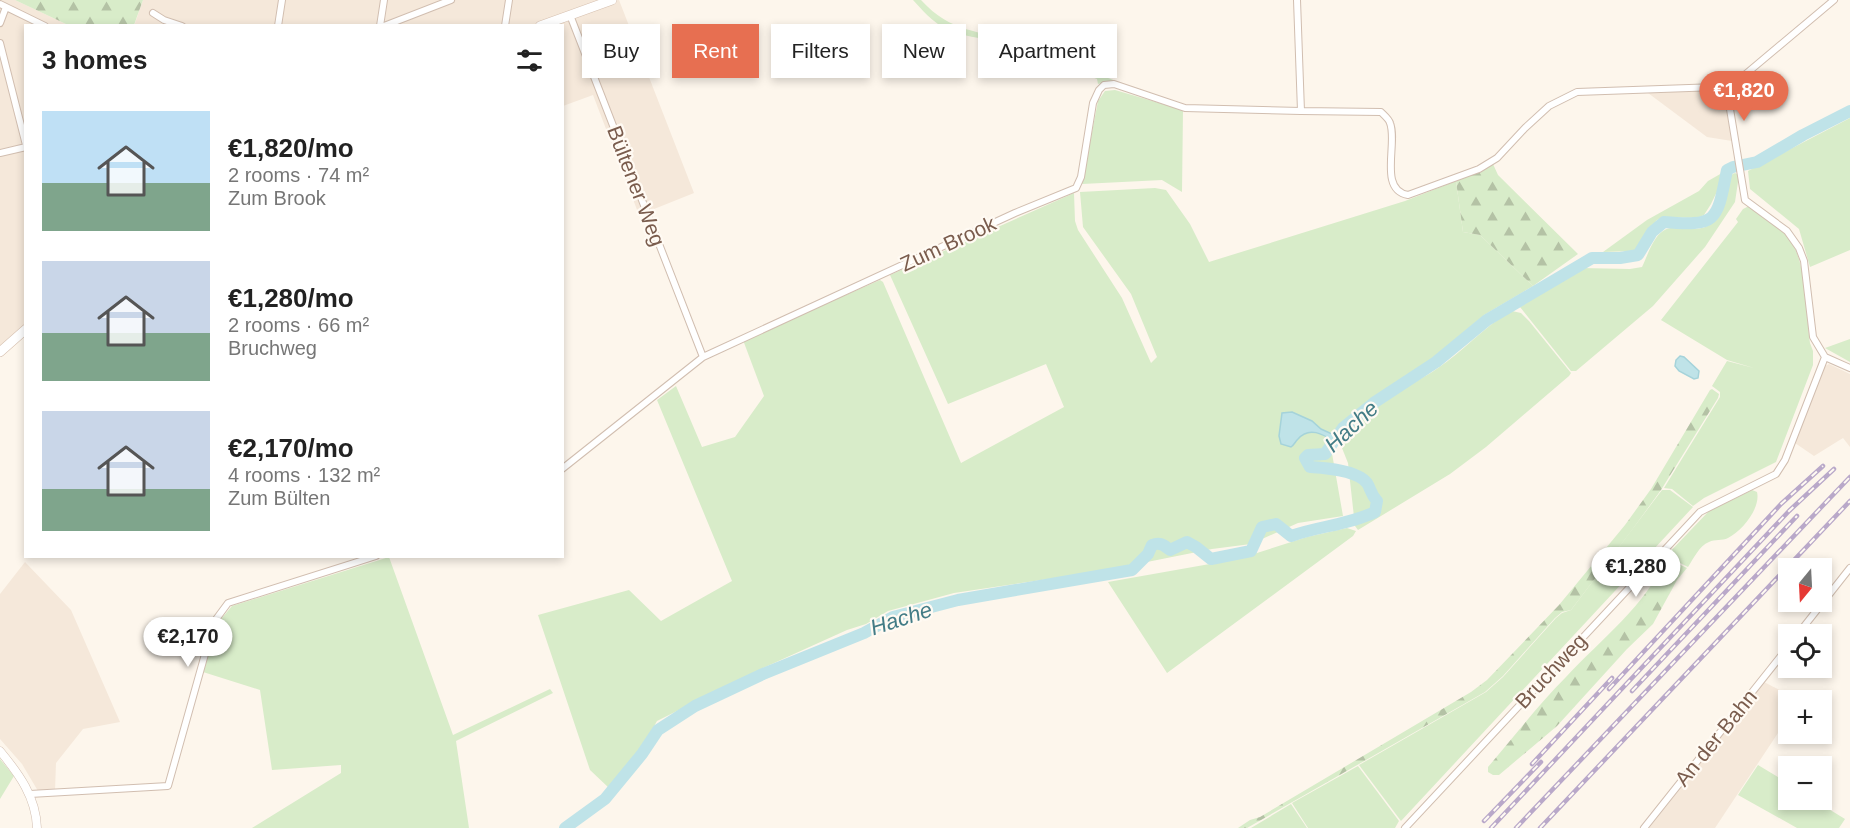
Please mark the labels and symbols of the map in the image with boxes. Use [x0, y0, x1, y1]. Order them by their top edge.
pin: €1,820 [1695, 71, 1793, 122]
street label: Bültener Weg [603, 122, 670, 249]
street label: Zum Brook [896, 211, 1000, 276]
water label: Hache [1320, 396, 1383, 457]
pin: €1,280 [1587, 547, 1685, 598]
north arrow [1778, 558, 1832, 612]
water label: Hache [867, 597, 935, 640]
pin: €2,170 [139, 617, 237, 668]
street label: Bruchweg [1510, 629, 1591, 713]
street label: An der Bahn [1670, 685, 1761, 790]

